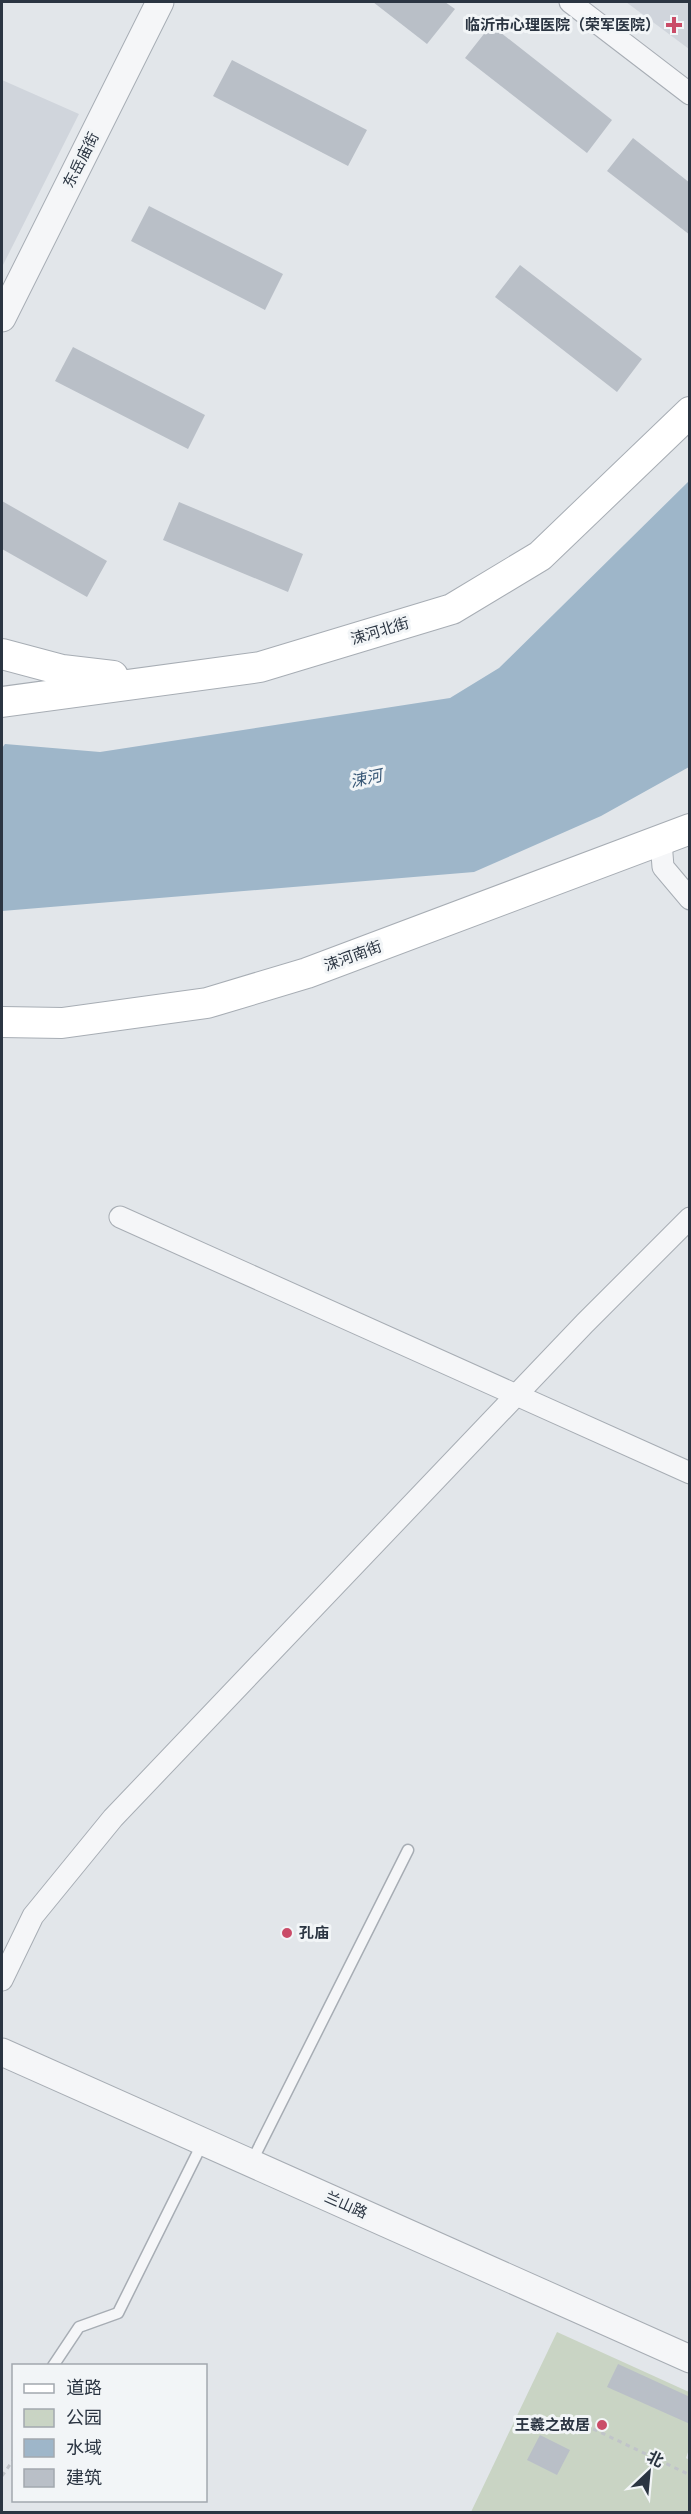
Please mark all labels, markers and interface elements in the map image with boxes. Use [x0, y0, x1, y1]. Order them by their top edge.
place label: 临沂市心理医院（荣军医院） [465, 15, 660, 33]
marker: 临沂市心理医院（荣军医院） [665, 16, 683, 34]
street label: 东岳庙街 [58, 129, 102, 190]
street label: 涑河北街 [348, 613, 411, 647]
water label: 涑河 [348, 764, 387, 791]
street label: 涑河南街 [321, 936, 384, 974]
place label: 孔庙 [299, 1923, 329, 1941]
marker: 孔庙 [280, 1926, 294, 1940]
street label: 兰山路 [322, 2187, 371, 2221]
legend [12, 2364, 207, 2502]
text: 道路 [66, 2376, 102, 2398]
text: 公园 [66, 2406, 102, 2428]
place label: 王羲之故居 [515, 2415, 590, 2433]
marker: 王羲之故居 [595, 2418, 609, 2432]
text: 水域 [66, 2436, 102, 2458]
north arrow [619, 2442, 679, 2502]
text: 北 [644, 2446, 667, 2471]
text: 建筑 [66, 2466, 102, 2488]

